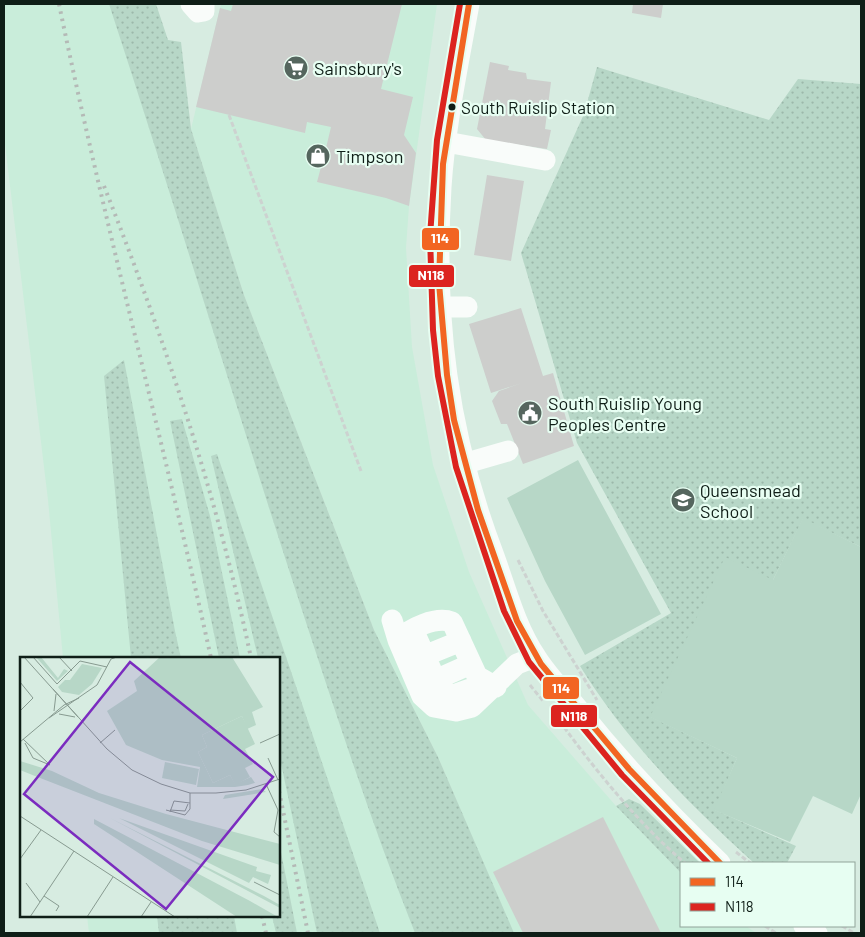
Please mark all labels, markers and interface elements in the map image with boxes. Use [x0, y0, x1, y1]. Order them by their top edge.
supermarket icon: Sainsbury's [283, 55, 309, 81]
place label: Sainsbury's [314, 57, 402, 79]
place label: South Ruislip Station [461, 97, 615, 117]
marker: South Ruislip Station [447, 102, 457, 112]
shop icon: Timpson [305, 143, 331, 169]
place label: Timpson [336, 145, 404, 167]
line badge: 114 [421, 227, 460, 251]
text: 114 [431, 229, 449, 246]
line badge: N118 [408, 264, 455, 288]
text: N118 [418, 266, 445, 283]
place label: South Ruislip Young Peoples Centre [548, 392, 702, 435]
public building icon: South Ruislip Young Peoples Centre [517, 400, 543, 426]
place label: Queensmead School [700, 479, 801, 522]
school or university icon: Queensmead School [670, 487, 696, 513]
inset map [20, 657, 280, 917]
line badge: 114 [542, 676, 580, 700]
text: 114 [552, 679, 570, 696]
line badge: N118 [550, 704, 598, 728]
text: N118 [561, 707, 588, 724]
legend [680, 862, 855, 927]
text: 114 [725, 872, 744, 890]
text: N118 [725, 897, 754, 915]

